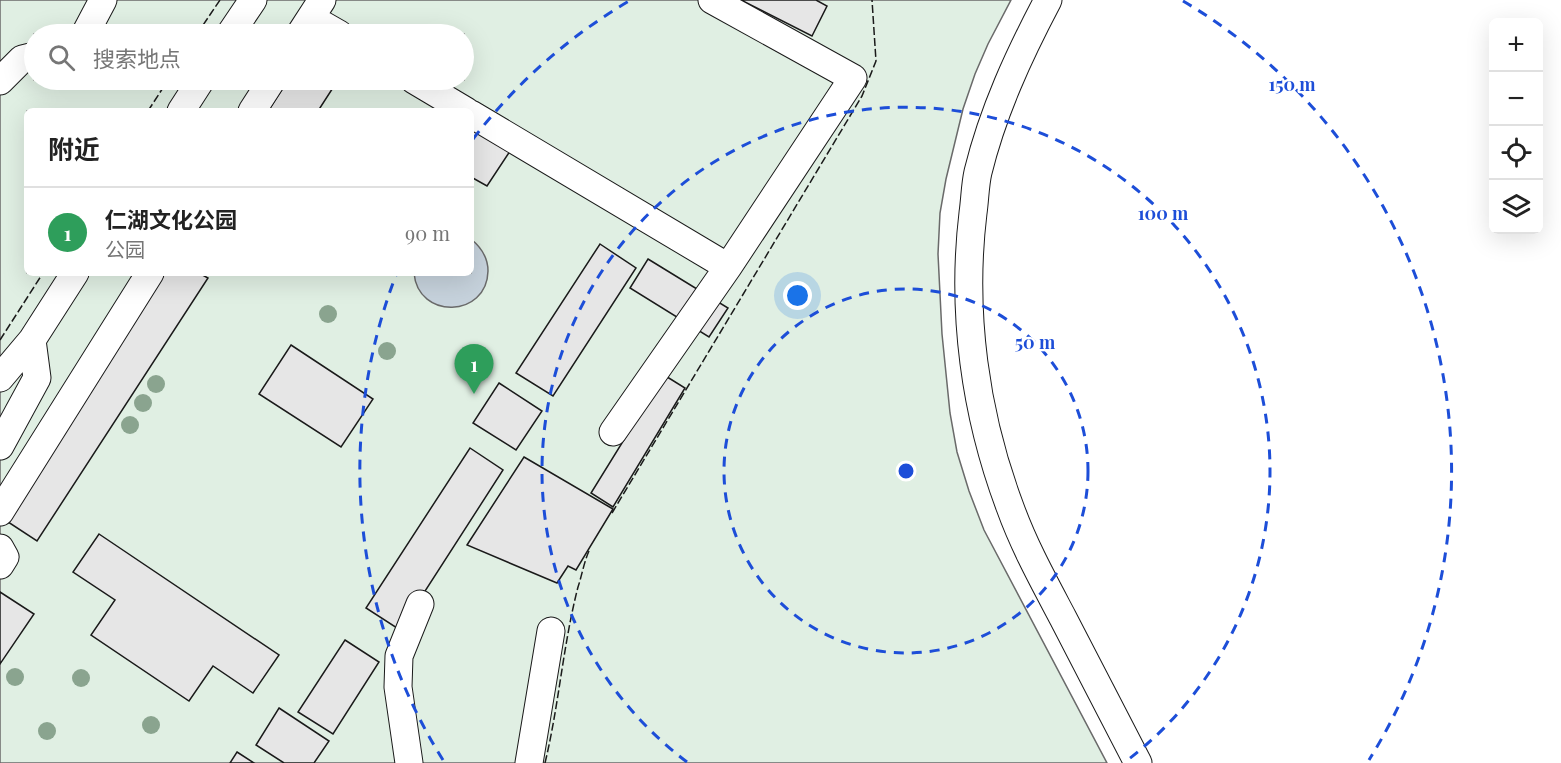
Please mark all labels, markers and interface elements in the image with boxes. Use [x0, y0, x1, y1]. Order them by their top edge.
map controls [1489, 18, 1543, 234]
button: + [1489, 18, 1543, 72]
search box [24, 24, 474, 90]
icon: search [45, 41, 78, 74]
text: 搜索地点 [93, 43, 181, 73]
text: 150 m [1268, 72, 1316, 96]
button: − [1489, 72, 1543, 126]
button: locate [1489, 126, 1543, 180]
text: 附近 [48, 131, 100, 166]
button: layers [1489, 180, 1543, 234]
text: 100 m [1138, 201, 1189, 225]
text: 仁湖文化公园 [105, 204, 237, 234]
text: 1 [64, 219, 71, 246]
text: 90 m [405, 219, 450, 246]
text: 公园 [105, 235, 145, 262]
your location [783, 281, 812, 310]
text: 50 m [1015, 330, 1056, 354]
pin: 1 [454, 344, 494, 394]
centre of rings [896, 461, 916, 481]

